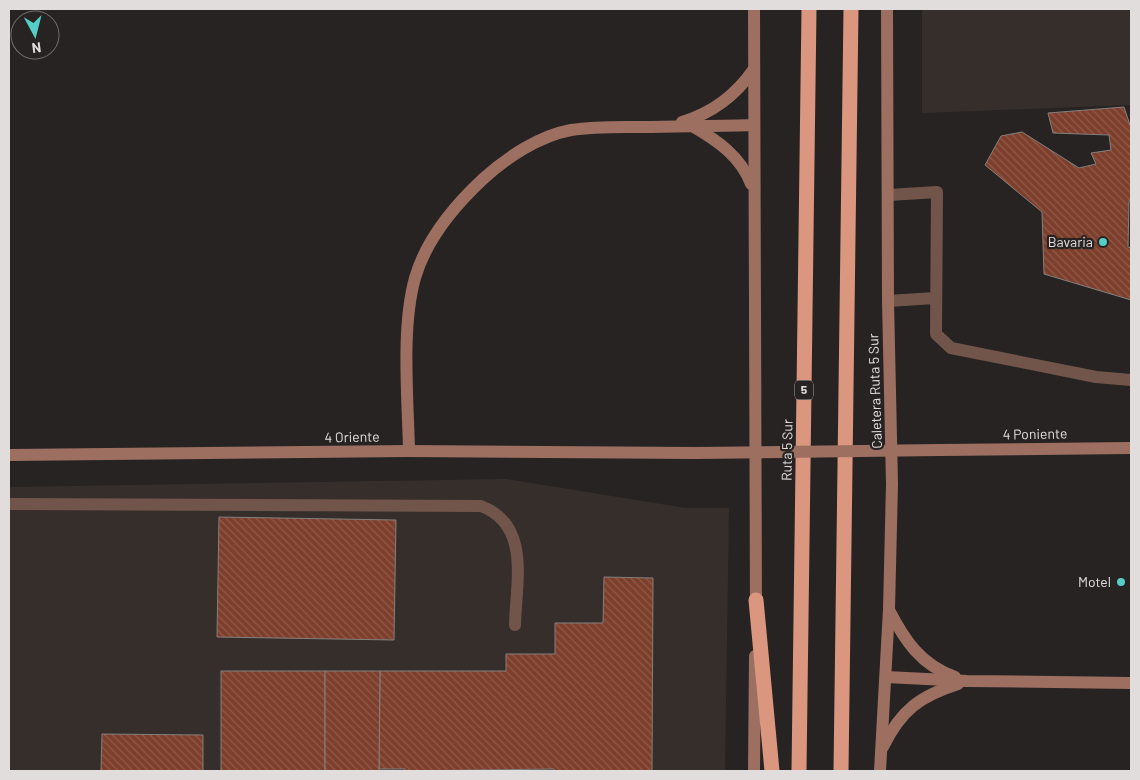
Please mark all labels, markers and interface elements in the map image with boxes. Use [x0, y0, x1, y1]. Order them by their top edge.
north arrow [10, 10, 60, 60]
text: N [31, 39, 42, 57]
place label: Bavaria [1048, 233, 1093, 250]
marker: Bavaria [1097, 236, 1109, 248]
street label: Caletera Ruta 5 Sur [864, 333, 885, 449]
road number: 5 [795, 380, 813, 400]
street label: Ruta 5 Sur [777, 419, 796, 481]
street label: 4 Poniente [1003, 424, 1067, 443]
street label: 4 Oriente [324, 428, 380, 445]
place label: Motel [1078, 573, 1111, 590]
marker: Motel [1115, 576, 1127, 588]

